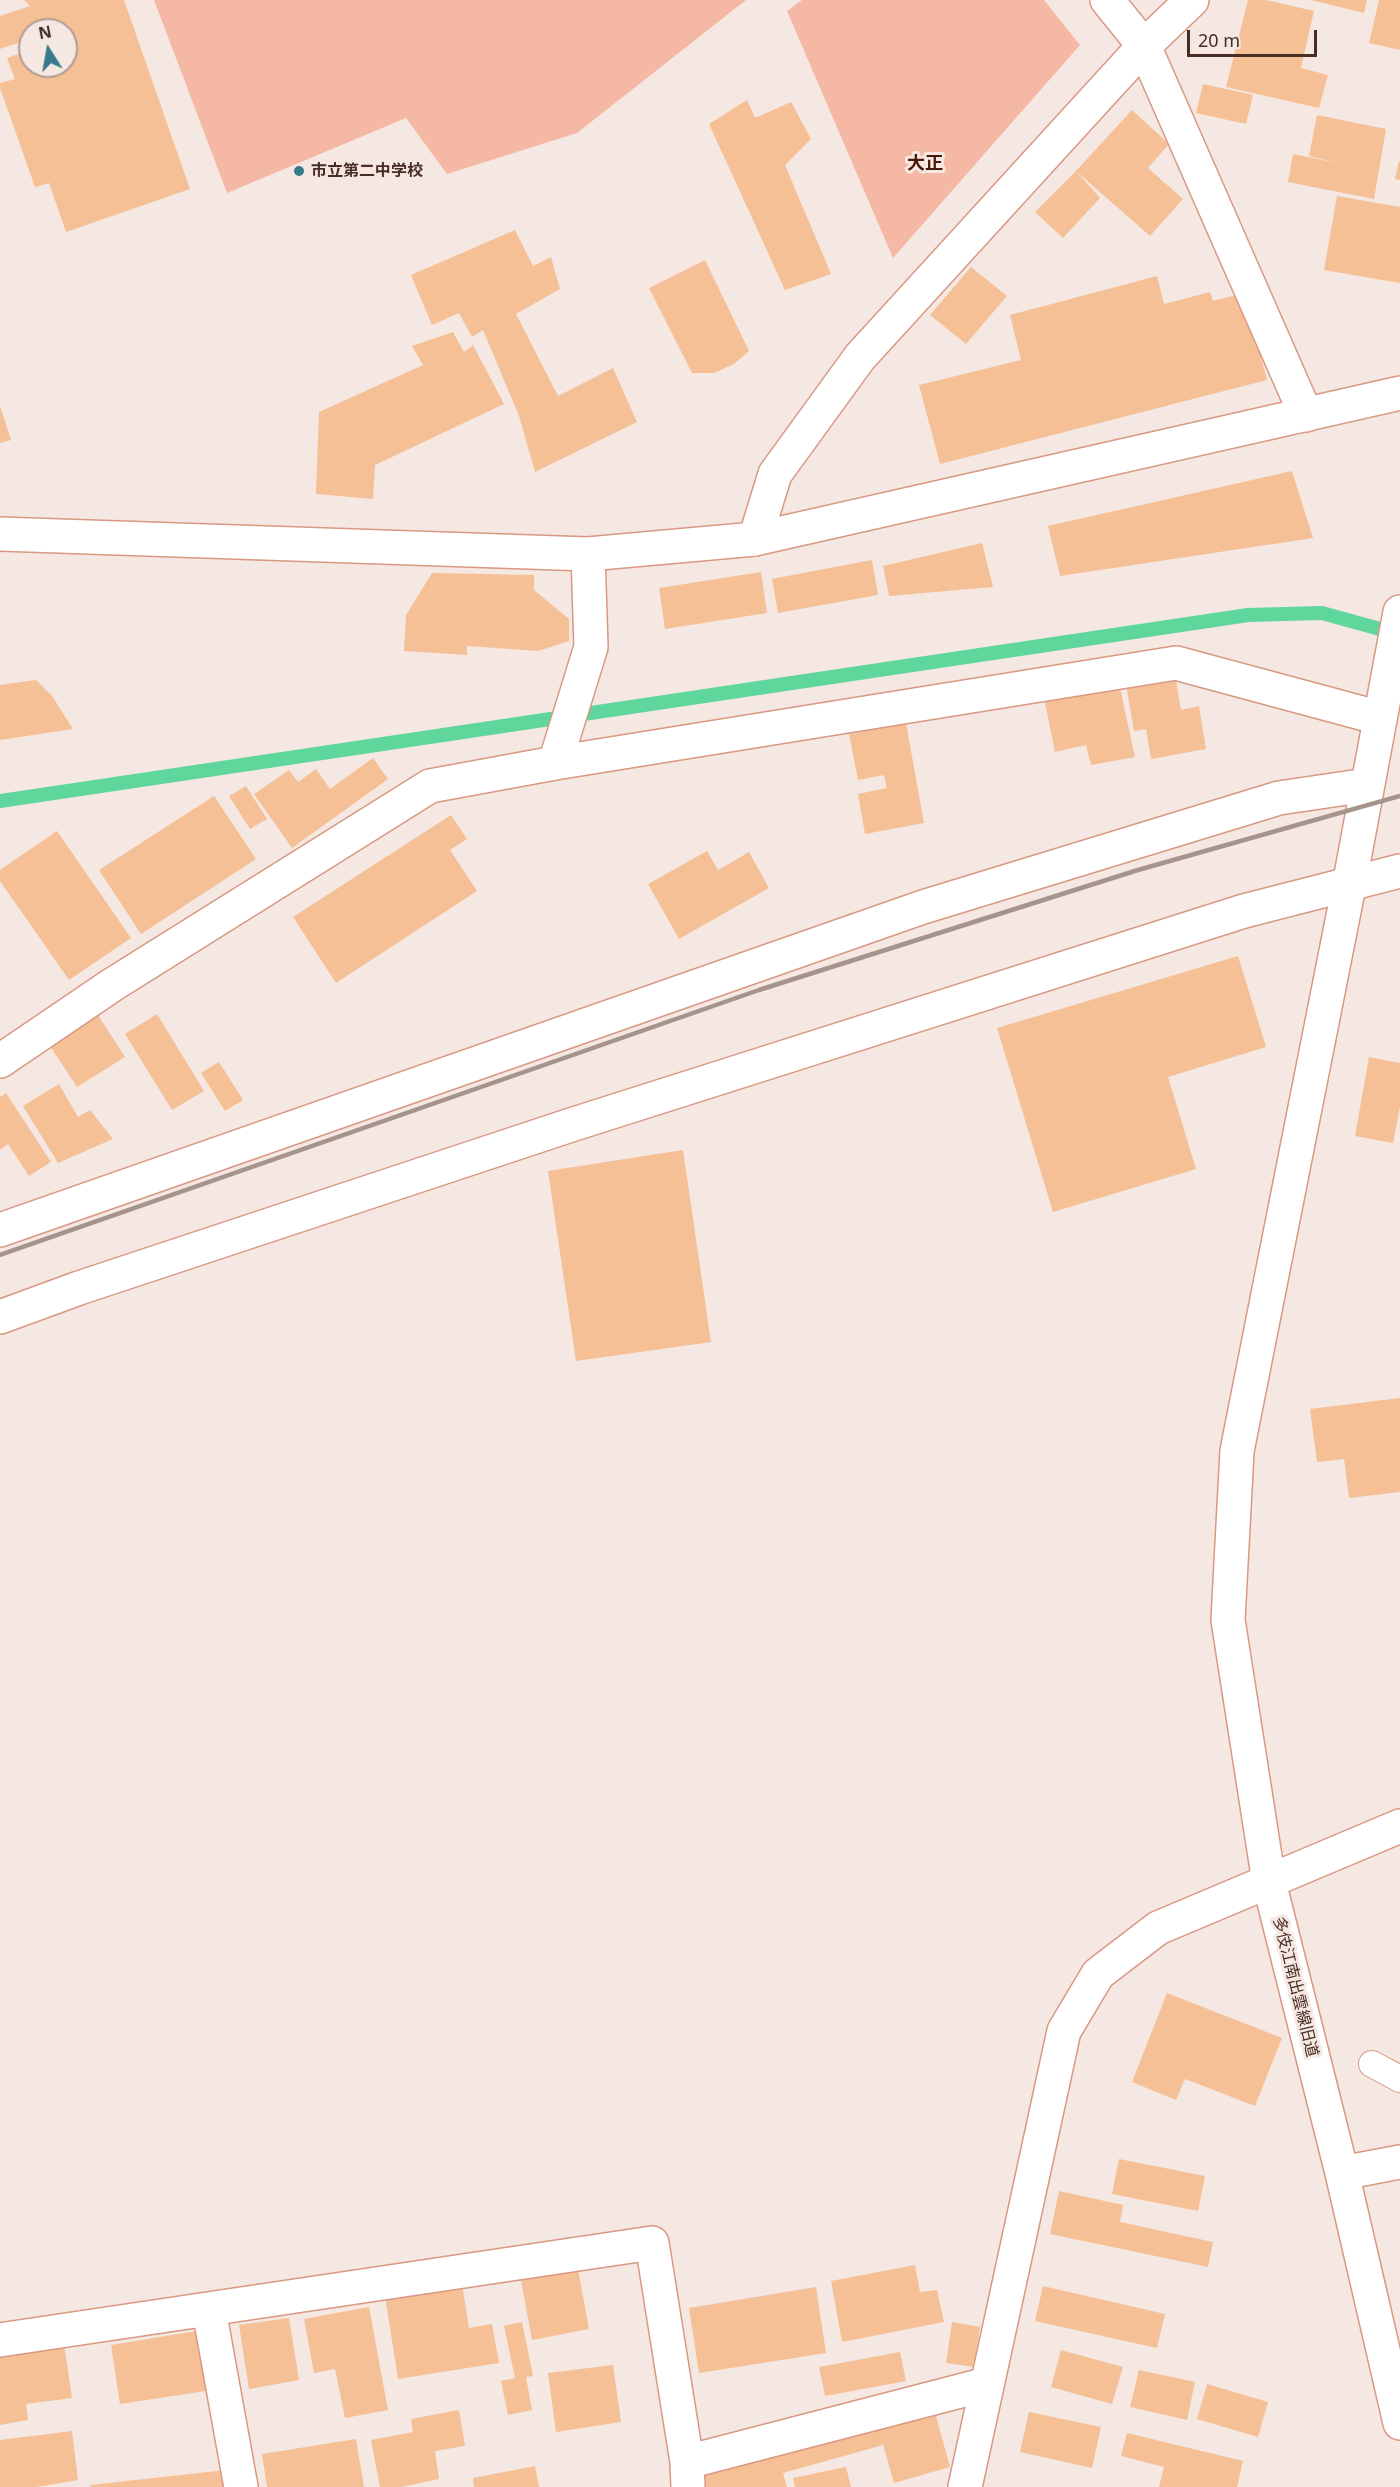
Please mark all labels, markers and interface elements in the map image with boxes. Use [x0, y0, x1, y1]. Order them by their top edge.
north arrow [18, 18, 78, 78]
scale bar [1190, 18, 1320, 56]
text: N [36, 20, 53, 44]
text: 20 m [1198, 28, 1240, 52]
district label: 大正 [907, 153, 943, 175]
place label: 市立第二中学校 [311, 161, 423, 181]
marker: 市立第二中学校 [292, 164, 306, 178]
street label: 多伎江南出雲線旧道 [1268, 1915, 1322, 2059]

